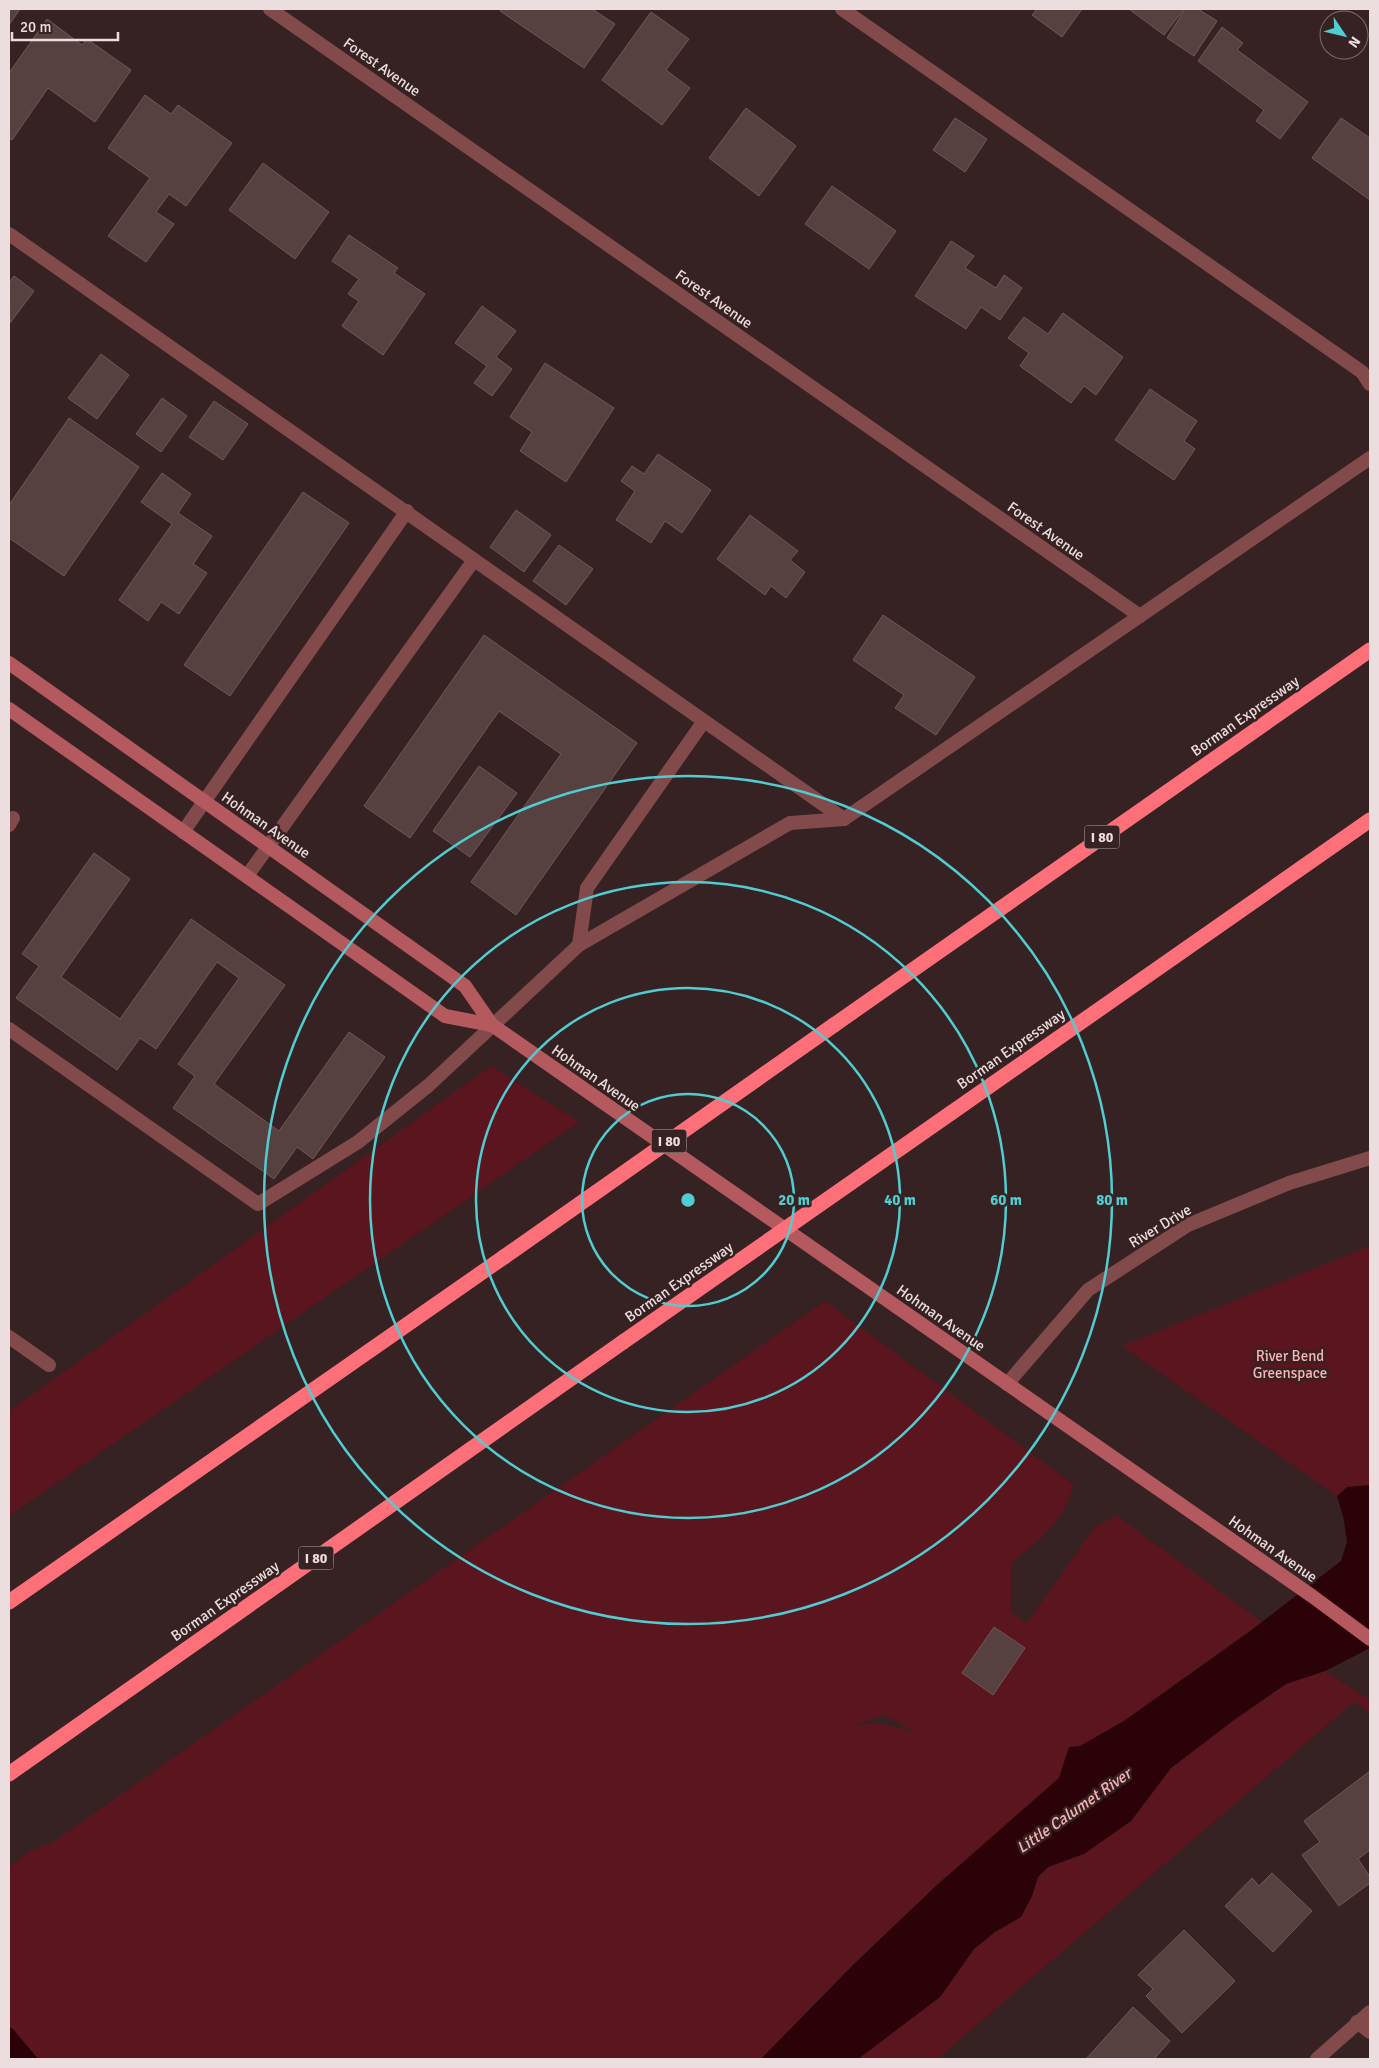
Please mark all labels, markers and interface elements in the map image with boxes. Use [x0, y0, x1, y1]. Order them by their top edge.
scale bar [12, 10, 119, 42]
north arrow [1319, 10, 1369, 60]
text: 20 m [20, 18, 51, 36]
text: N [1344, 33, 1364, 51]
street label: Forest Avenue [340, 34, 424, 100]
street label: Forest Avenue [672, 266, 756, 332]
street label: Forest Avenue [1004, 498, 1088, 564]
street label: Borman Expressway [1188, 672, 1302, 760]
street label: Hohman Avenue [218, 788, 314, 862]
road number: I 80 [1084, 826, 1120, 849]
street label: Borman Expressway [954, 1005, 1068, 1093]
street label: Hohman Avenue [548, 1041, 644, 1115]
road number: I 80 [652, 1130, 686, 1152]
centre of rings [679, 1191, 697, 1209]
text: 20 m [778, 1191, 810, 1209]
text: 40 m [884, 1191, 916, 1209]
text: 60 m [990, 1191, 1022, 1209]
text: 80 m [1096, 1191, 1128, 1209]
street label: River Drive [1126, 1200, 1194, 1252]
street label: Borman Expressway [622, 1238, 736, 1326]
street label: Hohman Avenue [893, 1281, 989, 1355]
park label: River Bend Greenspace [1253, 1347, 1327, 1382]
street label: Hohman Avenue [1225, 1512, 1321, 1586]
road number: I 80 [298, 1546, 334, 1570]
street label: Borman Expressway [168, 1557, 282, 1645]
water label: Little Calumet River [1013, 1763, 1137, 1858]

